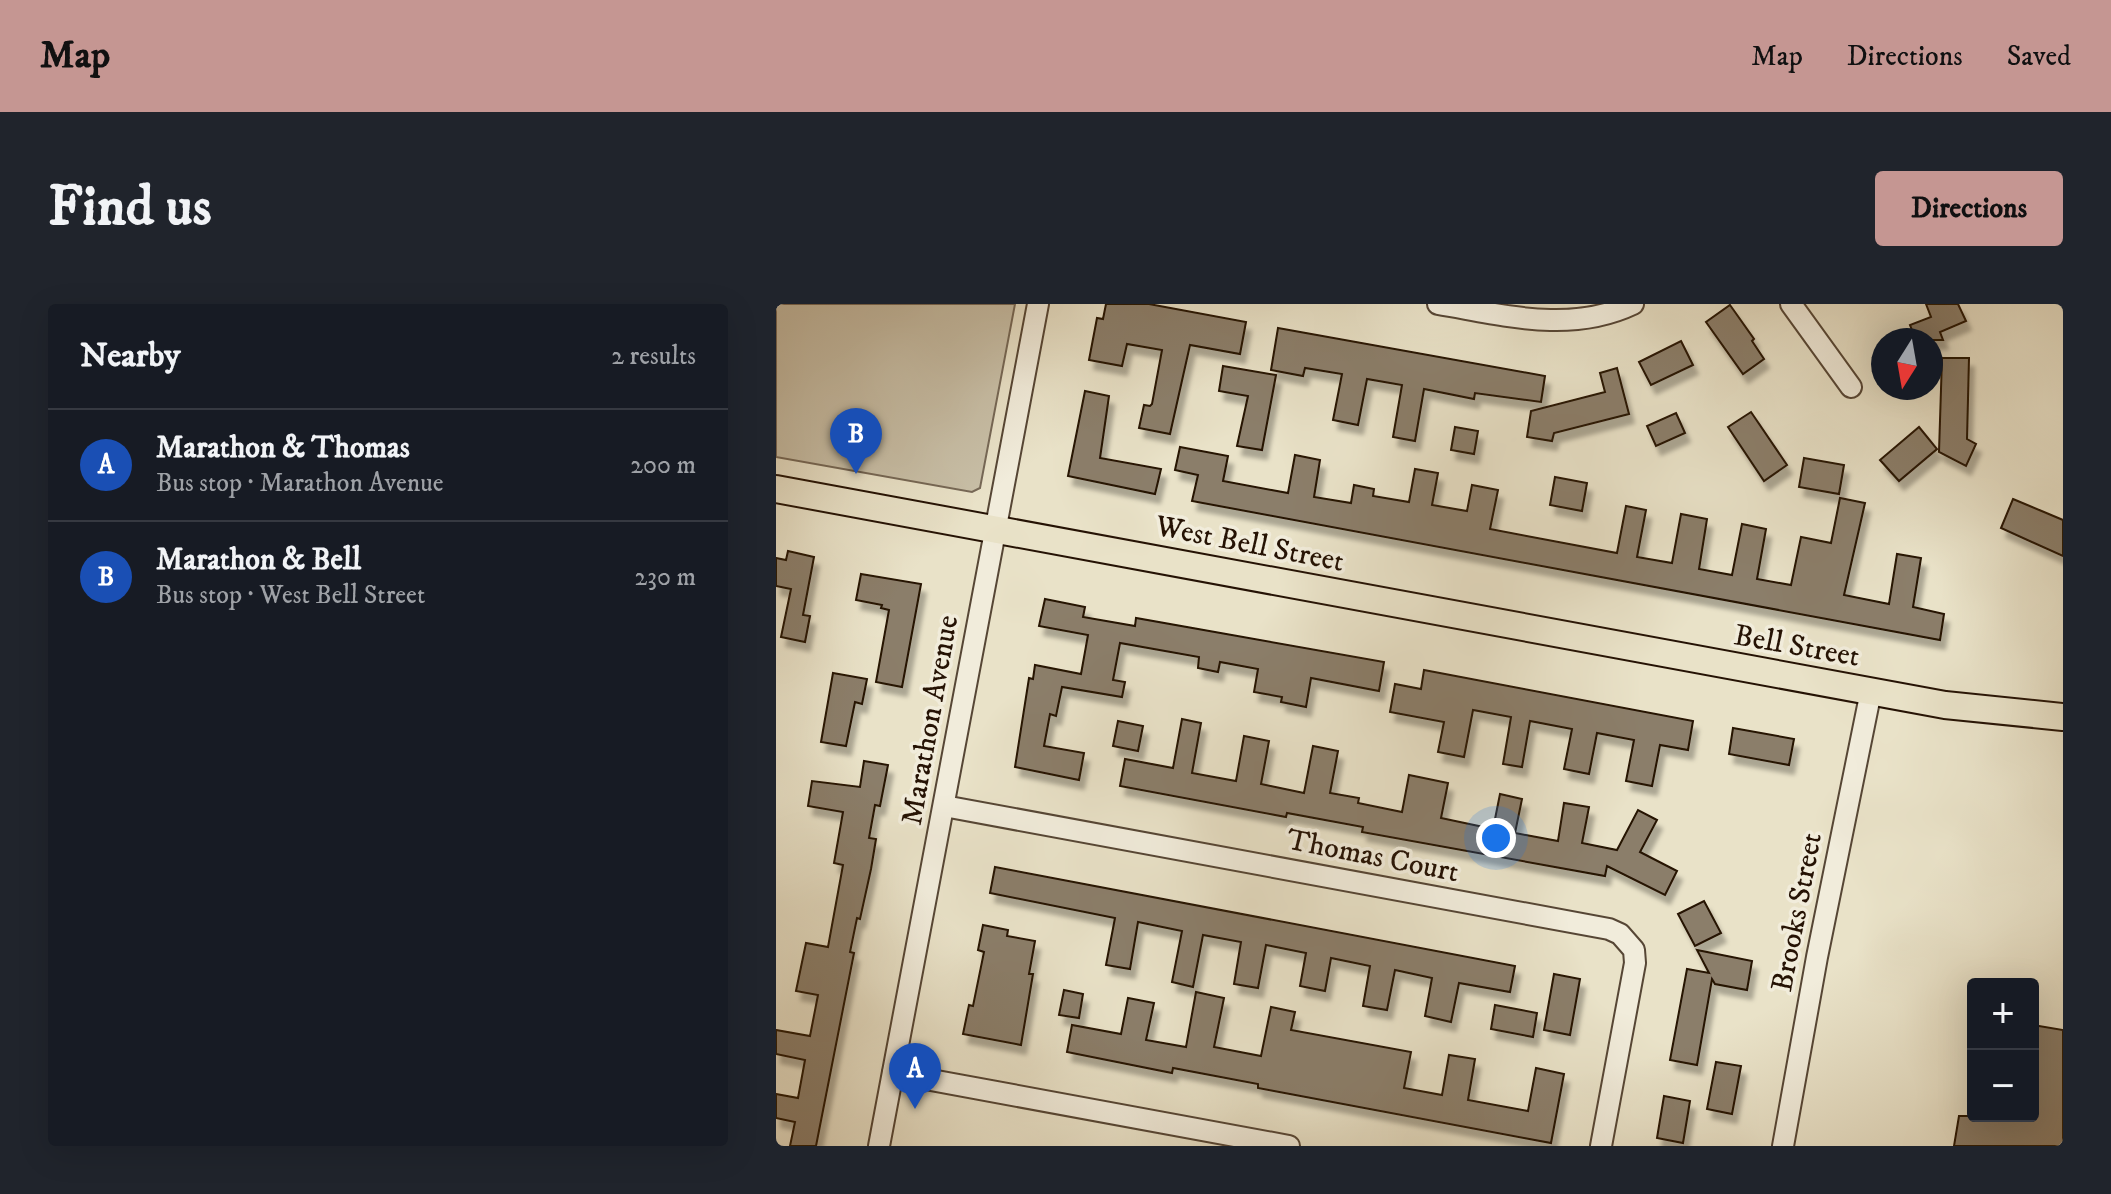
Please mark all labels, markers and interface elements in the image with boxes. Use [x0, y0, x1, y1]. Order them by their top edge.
text: Map [40, 32, 110, 80]
text: Map [1751, 39, 1803, 74]
text: Directions [1847, 39, 1963, 74]
text: Saved [2007, 39, 2071, 74]
button: Directions [1875, 171, 2063, 246]
text: Find us [48, 173, 212, 243]
north arrow [1871, 328, 1943, 400]
text: Nearby [80, 335, 181, 377]
text: 2 results [611, 340, 696, 373]
pin: B [830, 408, 882, 474]
text: Marathon & Thomas [156, 430, 410, 467]
text: A [98, 449, 114, 482]
text: 200 m [630, 449, 696, 482]
text: Bus stop · Marathon Avenue [156, 467, 444, 500]
street label: West Bell Street [1151, 508, 1347, 581]
text: Marathon & Bell [156, 542, 361, 579]
text: B [98, 561, 114, 594]
text: 230 m [634, 561, 696, 594]
text: Bus stop · West Bell Street [156, 579, 425, 612]
street label: Marathon Avenue [894, 612, 967, 828]
street label: Bell Street [1731, 617, 1862, 676]
your location [1476, 818, 1516, 858]
street label: Thomas Court [1284, 822, 1462, 891]
street label: Brooks Street [1764, 830, 1831, 995]
map controls [1967, 978, 2039, 1122]
button: + [1967, 978, 2039, 1050]
pin: A [889, 1043, 941, 1109]
button: − [1967, 1050, 2039, 1122]

